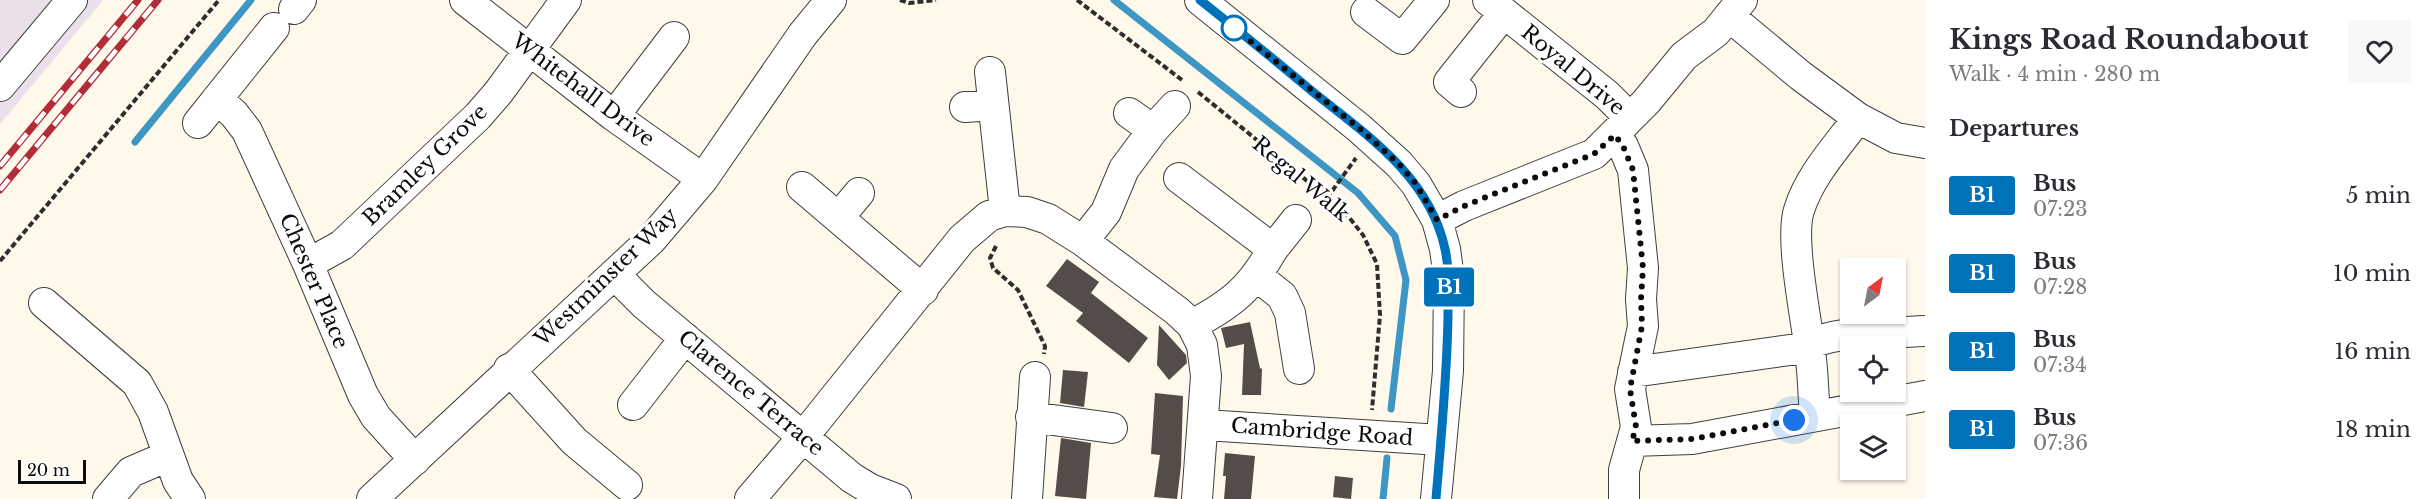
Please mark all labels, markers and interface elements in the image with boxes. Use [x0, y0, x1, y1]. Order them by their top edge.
unlabelled marker [1221, 15, 1247, 41]
street label: Royal Drive [1516, 19, 1630, 121]
button: heart [2348, 20, 2411, 83]
text: Kings Road Roundabout [1949, 22, 2309, 57]
street label: Whitehall Drive [506, 27, 660, 152]
text: Walk · 4 min · 280 m [1949, 62, 2160, 86]
street label: Bramley Grove [357, 99, 493, 231]
text: Departures [1949, 115, 2079, 142]
street label: Regal Walk [1247, 131, 1355, 227]
text: Bus [2033, 170, 2076, 197]
text: B1 [1969, 182, 1995, 208]
text: 5 min [2346, 182, 2411, 209]
text: 07:23 [2033, 197, 2088, 221]
street label: Westminster Way [528, 202, 683, 352]
street label: Chester Place [274, 209, 354, 353]
text: Bus [2033, 248, 2076, 275]
north arrow [1840, 258, 1906, 324]
map controls [1840, 258, 1906, 480]
text: B1 [1969, 260, 1995, 286]
text: 10 min [2333, 260, 2411, 287]
line badge: B1 [1422, 268, 1476, 306]
text: B1 [1436, 274, 1462, 300]
text: 07:28 [2033, 275, 2087, 299]
street label: Clarence Terrace [673, 325, 829, 461]
text: Bus [2033, 326, 2076, 353]
button: locate [1840, 336, 1906, 402]
text: B1 [1969, 338, 1995, 364]
text: 16 min [2334, 338, 2411, 365]
text: 07:34 [2033, 353, 2087, 377]
text: Bus [2033, 404, 2076, 431]
your location [1779, 405, 1809, 435]
street label: Cambridge Road [1230, 413, 1414, 451]
button: layers [1840, 414, 1906, 480]
text: B1 [1969, 416, 1995, 442]
text: 18 min [2335, 416, 2411, 443]
text: 07:36 [2033, 431, 2088, 455]
scale bar [18, 457, 86, 484]
text: 20 m [27, 460, 70, 480]

